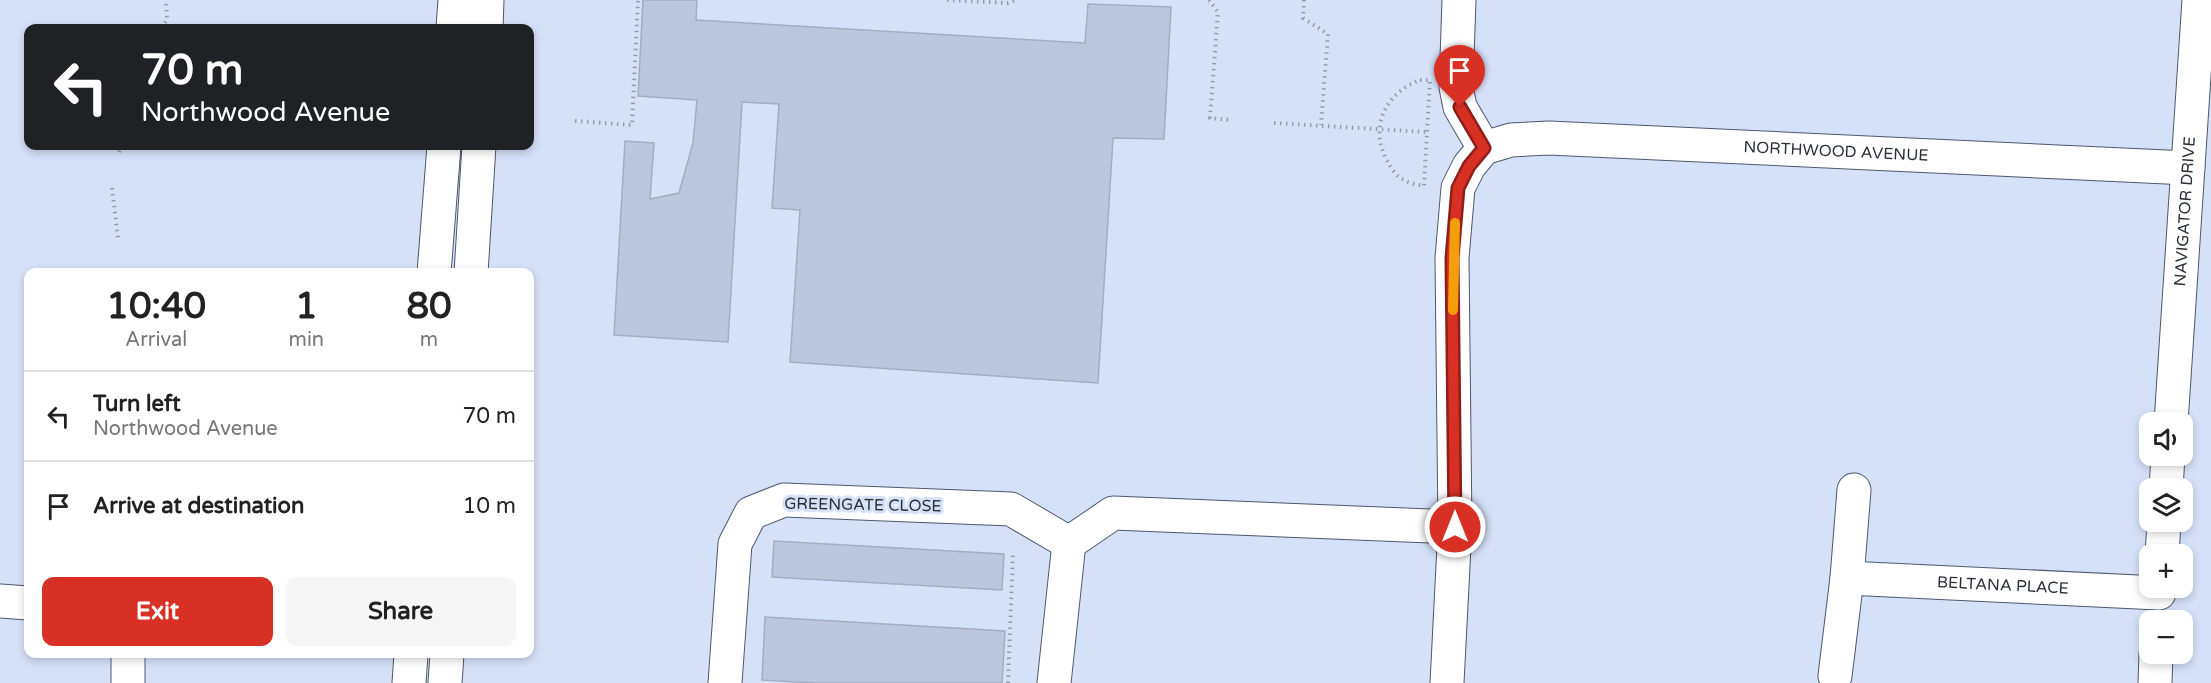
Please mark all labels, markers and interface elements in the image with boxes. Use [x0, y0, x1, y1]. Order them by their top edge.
text: 70 m [141, 45, 243, 96]
pin [1434, 45, 1485, 107]
icon: left [42, 48, 120, 126]
icon: arrive [1443, 54, 1476, 87]
text: Northwood Avenue [141, 96, 390, 129]
street label: NAVIGATOR DRIVE [2170, 136, 2200, 287]
street label: NORTHWOOD AVENUE [1743, 137, 1929, 166]
text: 10:40 [106, 285, 206, 328]
text: 1 [295, 285, 318, 328]
text: 80 [406, 285, 452, 328]
text: Arrival [125, 328, 187, 352]
text: min [289, 328, 324, 352]
text: m [420, 328, 438, 352]
text: Turn left [93, 391, 181, 417]
icon: left [42, 400, 75, 433]
text: 70 m [462, 403, 516, 429]
map controls [2139, 412, 2193, 664]
button: sound [2139, 412, 2193, 466]
text: Northwood Avenue [93, 417, 278, 441]
button: layers [2139, 478, 2193, 532]
icon: arrive [42, 490, 75, 523]
text: Arrive at destination [93, 493, 304, 519]
text: 10 m [462, 493, 516, 519]
street label: GREENGATE CLOSE [784, 494, 942, 516]
position arrow [1423, 495, 1487, 559]
button: + [2139, 544, 2193, 598]
street label: BELTANA PLACE [1937, 572, 2069, 599]
button: Exit [42, 577, 273, 646]
button: Share [285, 577, 516, 646]
button: − [2139, 610, 2193, 664]

